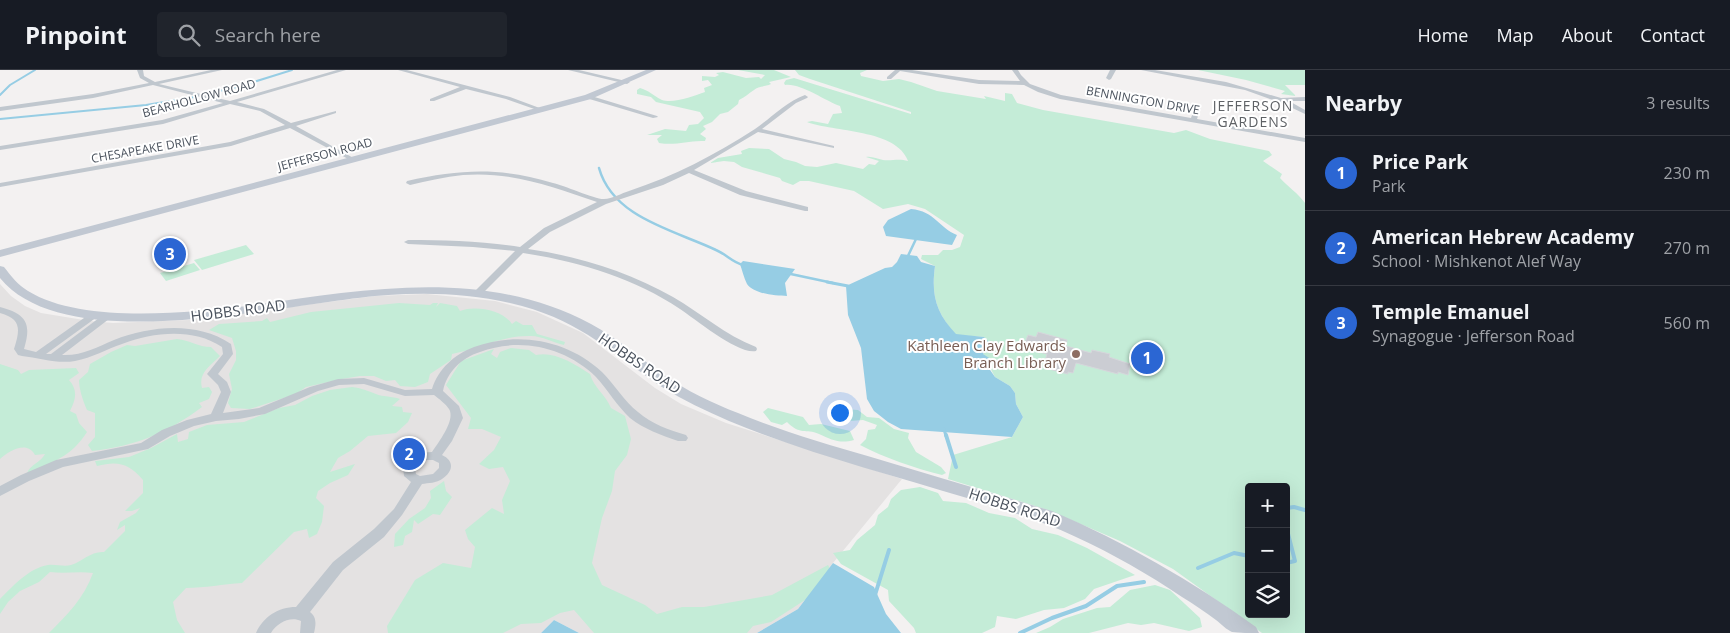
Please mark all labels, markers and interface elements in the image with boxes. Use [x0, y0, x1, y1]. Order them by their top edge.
search box [157, 12, 507, 57]
text: Pinpoint [25, 18, 127, 51]
icon: search [175, 21, 203, 49]
text: Search here [215, 22, 321, 48]
text: Home [1418, 23, 1468, 47]
text: Map [1496, 23, 1534, 47]
text: About [1562, 23, 1612, 47]
text: Contact [1640, 23, 1705, 47]
street label: BEARHOLLOW ROAD [140, 75, 258, 121]
street label: BENNINGTON DRIVE [1085, 82, 1201, 118]
text: Nearby [1325, 89, 1402, 117]
text: 3 results [1646, 92, 1710, 114]
district label: JEFFERSON GARDENS [1211, 96, 1293, 131]
street label: CHESAPEAKE DRIVE [90, 131, 200, 167]
street label: JEFFERSON ROAD [275, 133, 374, 175]
text: Price Park [1372, 149, 1468, 175]
text: 1 [1336, 162, 1346, 184]
text: 230 m [1664, 162, 1710, 184]
text: Park [1372, 175, 1405, 197]
text: American Hebrew Academy [1372, 224, 1634, 250]
pin: 3 [154, 235, 186, 273]
text: 2 [1336, 237, 1346, 259]
text: 270 m [1664, 237, 1710, 259]
text: School · Mishkenot Alef Way [1372, 250, 1581, 272]
street label: HOBBS ROAD [189, 294, 287, 326]
text: Temple Emanuel [1372, 299, 1530, 325]
text: 3 [1336, 312, 1346, 334]
text: 560 m [1664, 312, 1710, 334]
text: Synagogue · Jefferson Road [1372, 325, 1575, 347]
street label: HOBBS ROAD [595, 328, 685, 398]
place label: Kathleen Clay Edwards Branch Library [907, 335, 1066, 372]
pin: 1 [1131, 339, 1163, 377]
marker: Kathleen Clay Edwards Branch Library [1070, 348, 1082, 360]
your location [827, 400, 853, 426]
pin: 2 [393, 435, 425, 473]
street label: HOBBS ROAD [966, 483, 1064, 531]
map controls [1245, 483, 1290, 618]
button: + [1245, 483, 1290, 528]
button: − [1245, 528, 1290, 573]
button: layers [1245, 573, 1290, 618]

